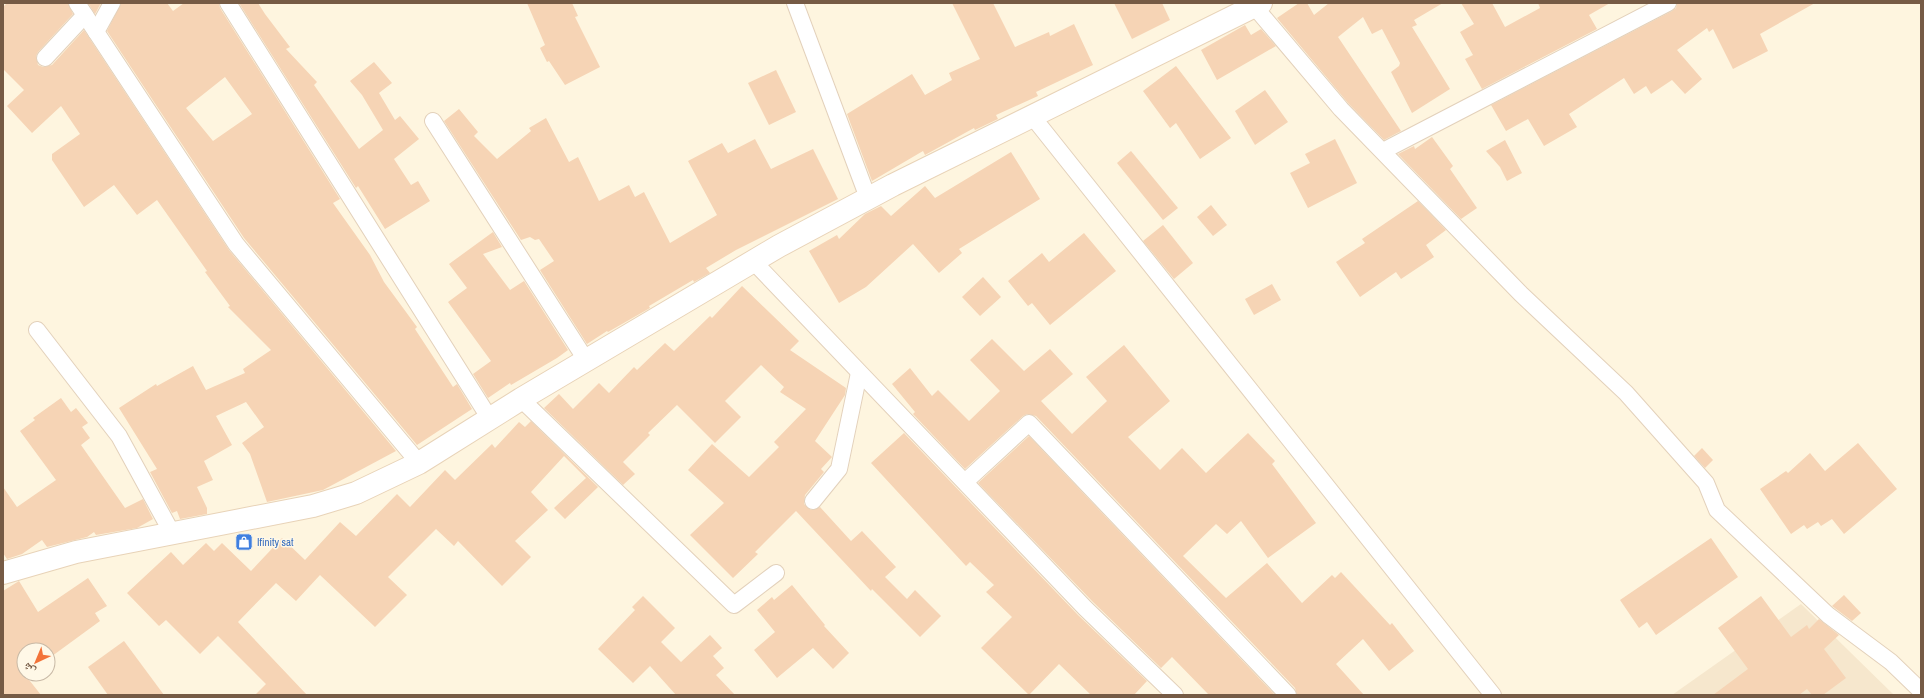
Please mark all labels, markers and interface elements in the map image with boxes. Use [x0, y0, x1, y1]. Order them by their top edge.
shop icon: Ifinity sat [234, 532, 254, 552]
place label: Ifinity sat [257, 535, 294, 549]
north arrow [16, 642, 56, 682]
text: ش [20, 659, 39, 678]

